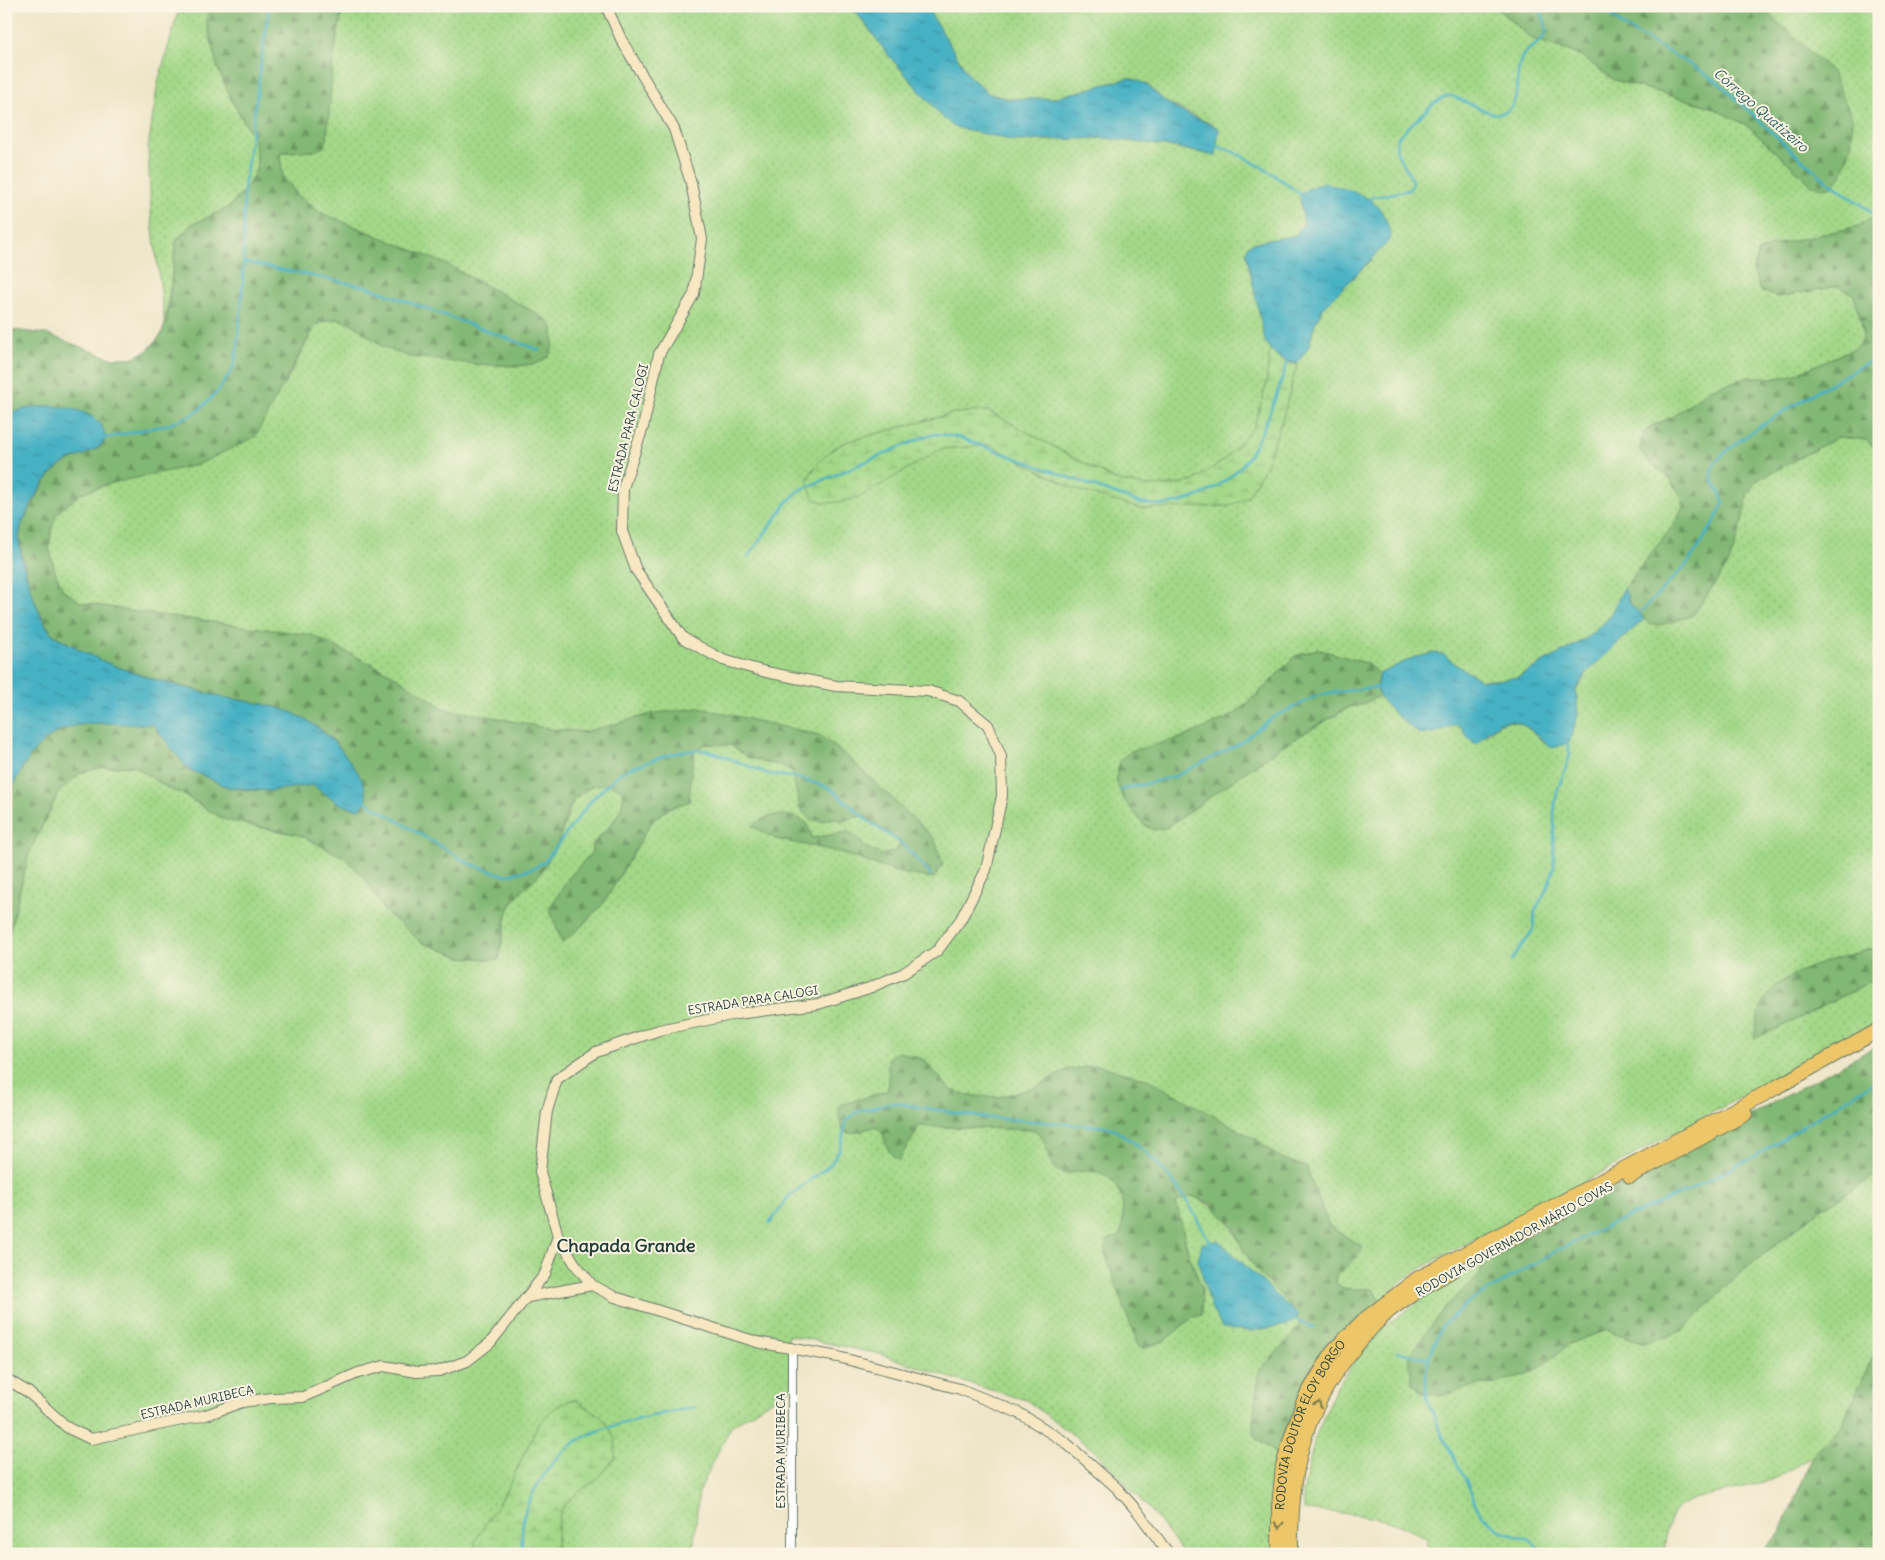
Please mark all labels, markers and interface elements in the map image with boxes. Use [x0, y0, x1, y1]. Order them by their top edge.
water label: Córrego Quatizeiro [1710, 64, 1813, 157]
street label: ESTRADA PARA CALOGI [605, 362, 651, 494]
street label: ESTRADA PARA CALOGI [687, 982, 819, 1018]
street label: RODOVIA GOVERNADOR MÁRIO COVAS [1413, 1178, 1615, 1300]
district label: Chapada Grande [556, 1234, 696, 1257]
street label: RODOVIA DOUTOR ELOY BORGO [1271, 1336, 1348, 1511]
street label: ESTRADA MURIBECA [139, 1382, 255, 1422]
street label: ESTRADA MURIBECA [773, 1393, 788, 1509]
one-way arrow [1311, 1400, 1322, 1409]
one-way arrow [1274, 1522, 1284, 1530]

